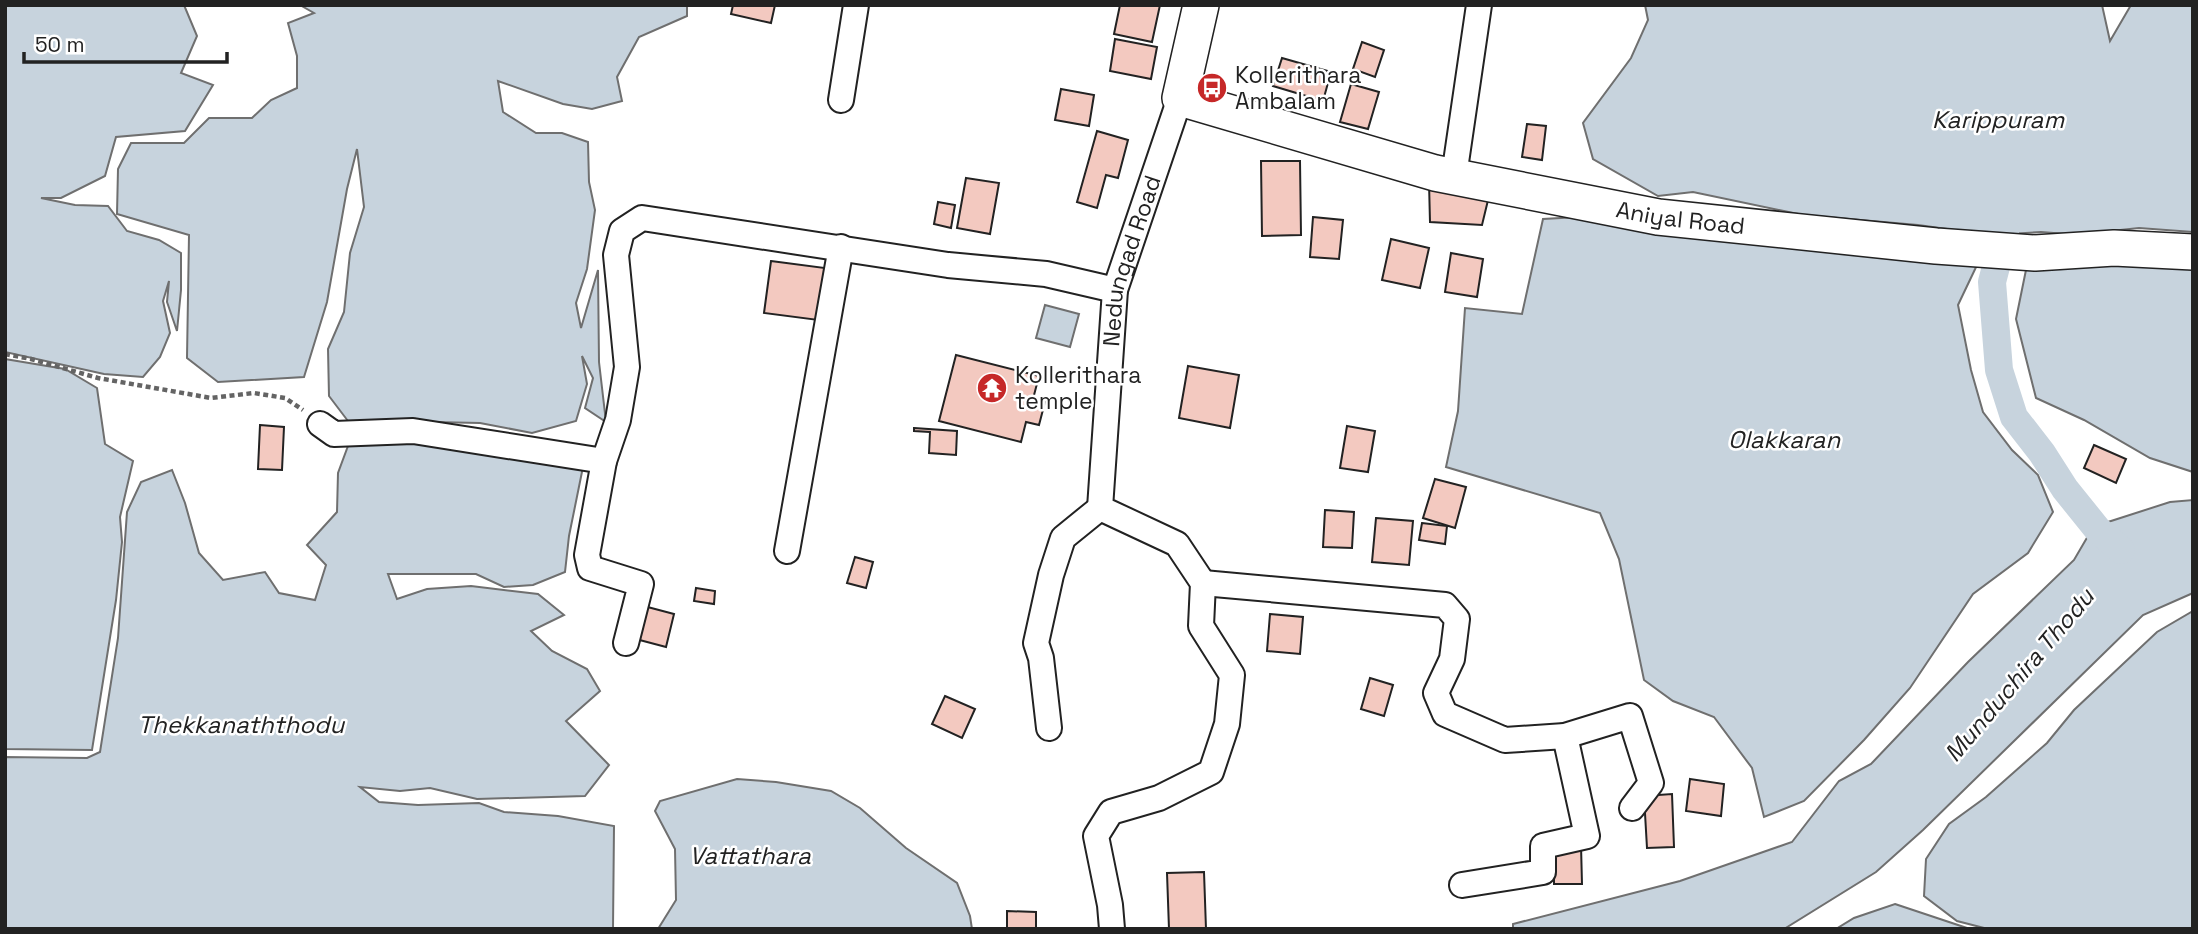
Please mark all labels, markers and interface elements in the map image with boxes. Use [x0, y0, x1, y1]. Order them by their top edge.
scale bar [24, 21, 228, 65]
text: 50 m [35, 31, 85, 58]
place label: Kollerithara Ambalam [1235, 60, 1361, 116]
bus stop icon: Kollerithara Ambalam [1195, 71, 1229, 105]
water label: Karippuram [1932, 104, 2065, 135]
street label: Nedungad Road [1096, 171, 1168, 347]
street label: Aniyal Road [1614, 194, 1746, 241]
place label: Kollerithara temple [1015, 360, 1141, 416]
temple icon: Kollerithara temple [975, 371, 1009, 405]
water label: Olakkaran [1728, 424, 1841, 455]
water label: Munduchira Thodu [1937, 581, 2101, 768]
water label: Thekkanaththodu [138, 709, 345, 740]
water label: Vattathara [689, 840, 811, 871]

